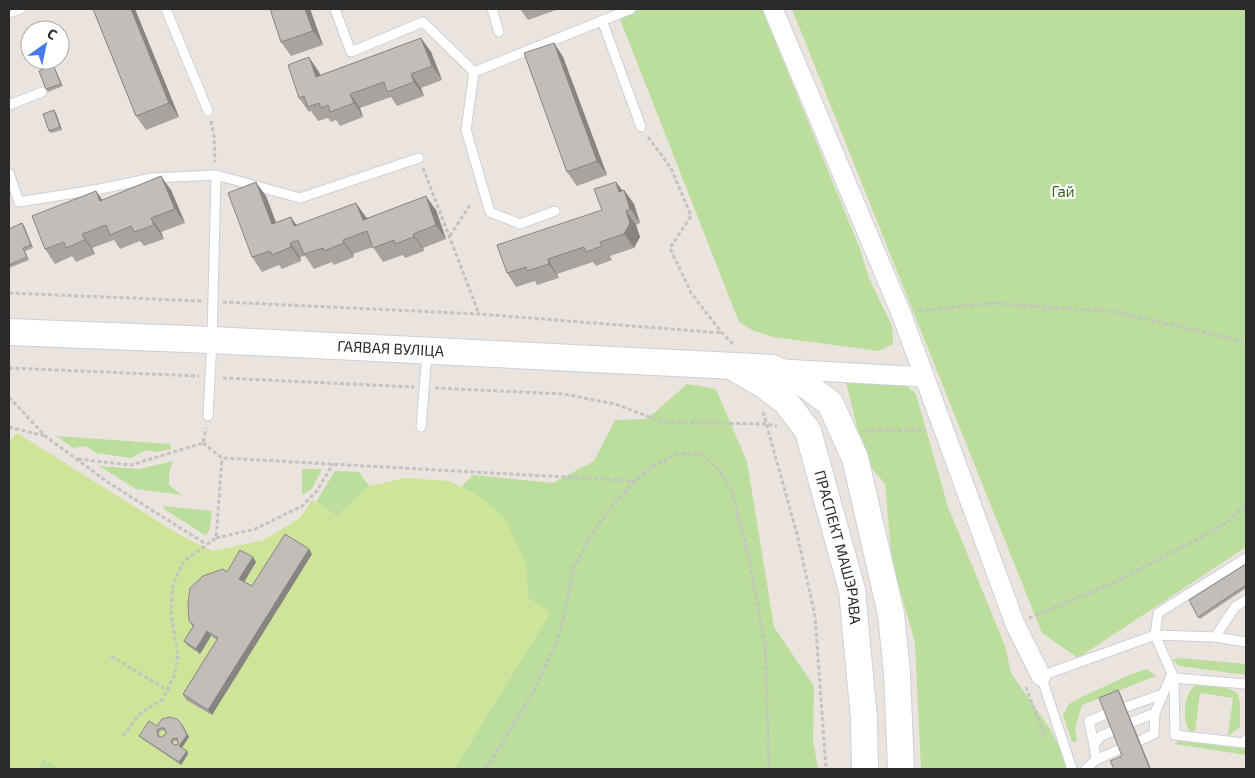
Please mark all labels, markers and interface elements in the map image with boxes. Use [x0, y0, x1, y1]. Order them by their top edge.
north arrow [20, 20, 70, 70]
text: С [44, 24, 60, 43]
park label: Гай [1051, 182, 1075, 200]
street label: ГАЯВАЯ ВУЛІЦА [337, 336, 445, 360]
street label: ПРАСПЕКТ МАШЭРАВА [811, 468, 865, 626]

